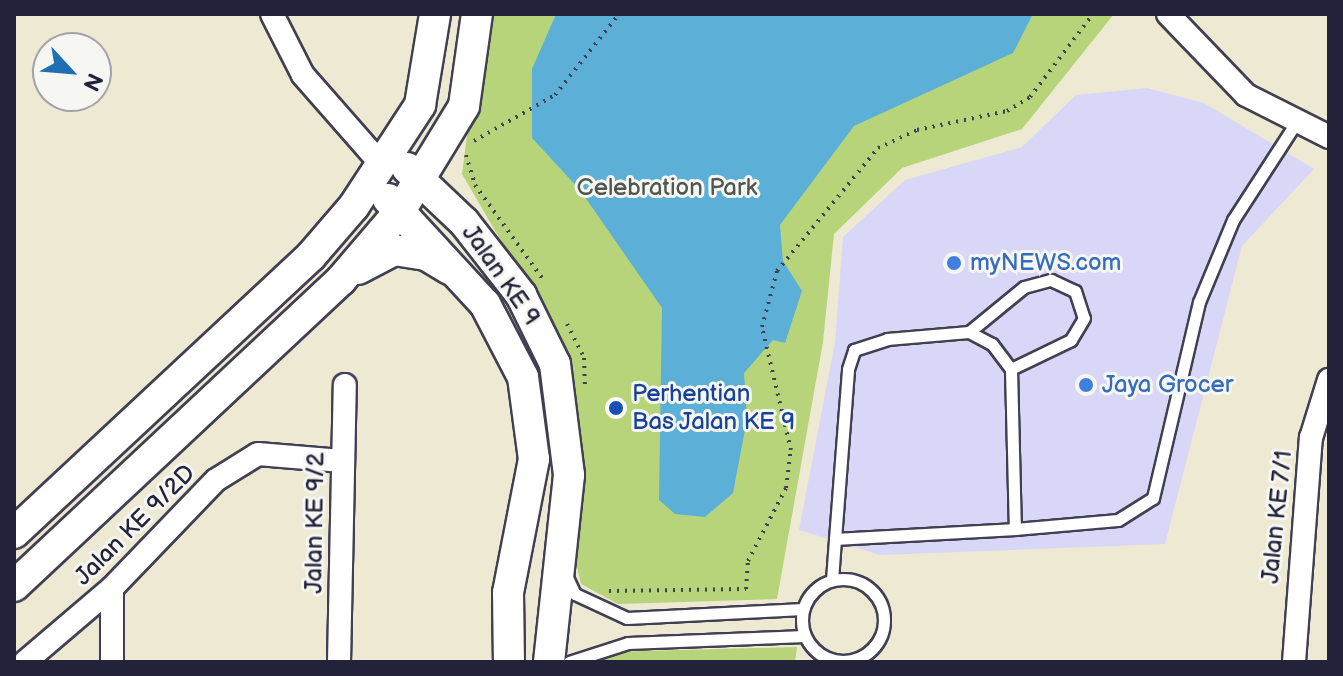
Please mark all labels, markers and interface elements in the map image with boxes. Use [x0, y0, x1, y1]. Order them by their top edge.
north arrow [32, 32, 112, 112]
text: N [76, 69, 108, 95]
park label: Celebration Park [577, 174, 757, 202]
street label: Jalan KE 9 [456, 219, 546, 331]
place label: myNEWS.com [970, 249, 1121, 277]
marker: myNEWS.com [945, 254, 963, 272]
place label: Jaya Grocer [1102, 371, 1233, 399]
marker: Jaya Grocer [1077, 376, 1095, 394]
place label: Perhentian Bas Jalan KE 9 [632, 380, 796, 436]
marker: Perhentian Bas Jalan KE 9 [607, 399, 625, 417]
street label: Jalan KE 7/1 [1256, 449, 1298, 585]
street label: Jalan KE 9/2 [299, 452, 331, 594]
street label: Jalan KE 9/2D [69, 459, 201, 591]

